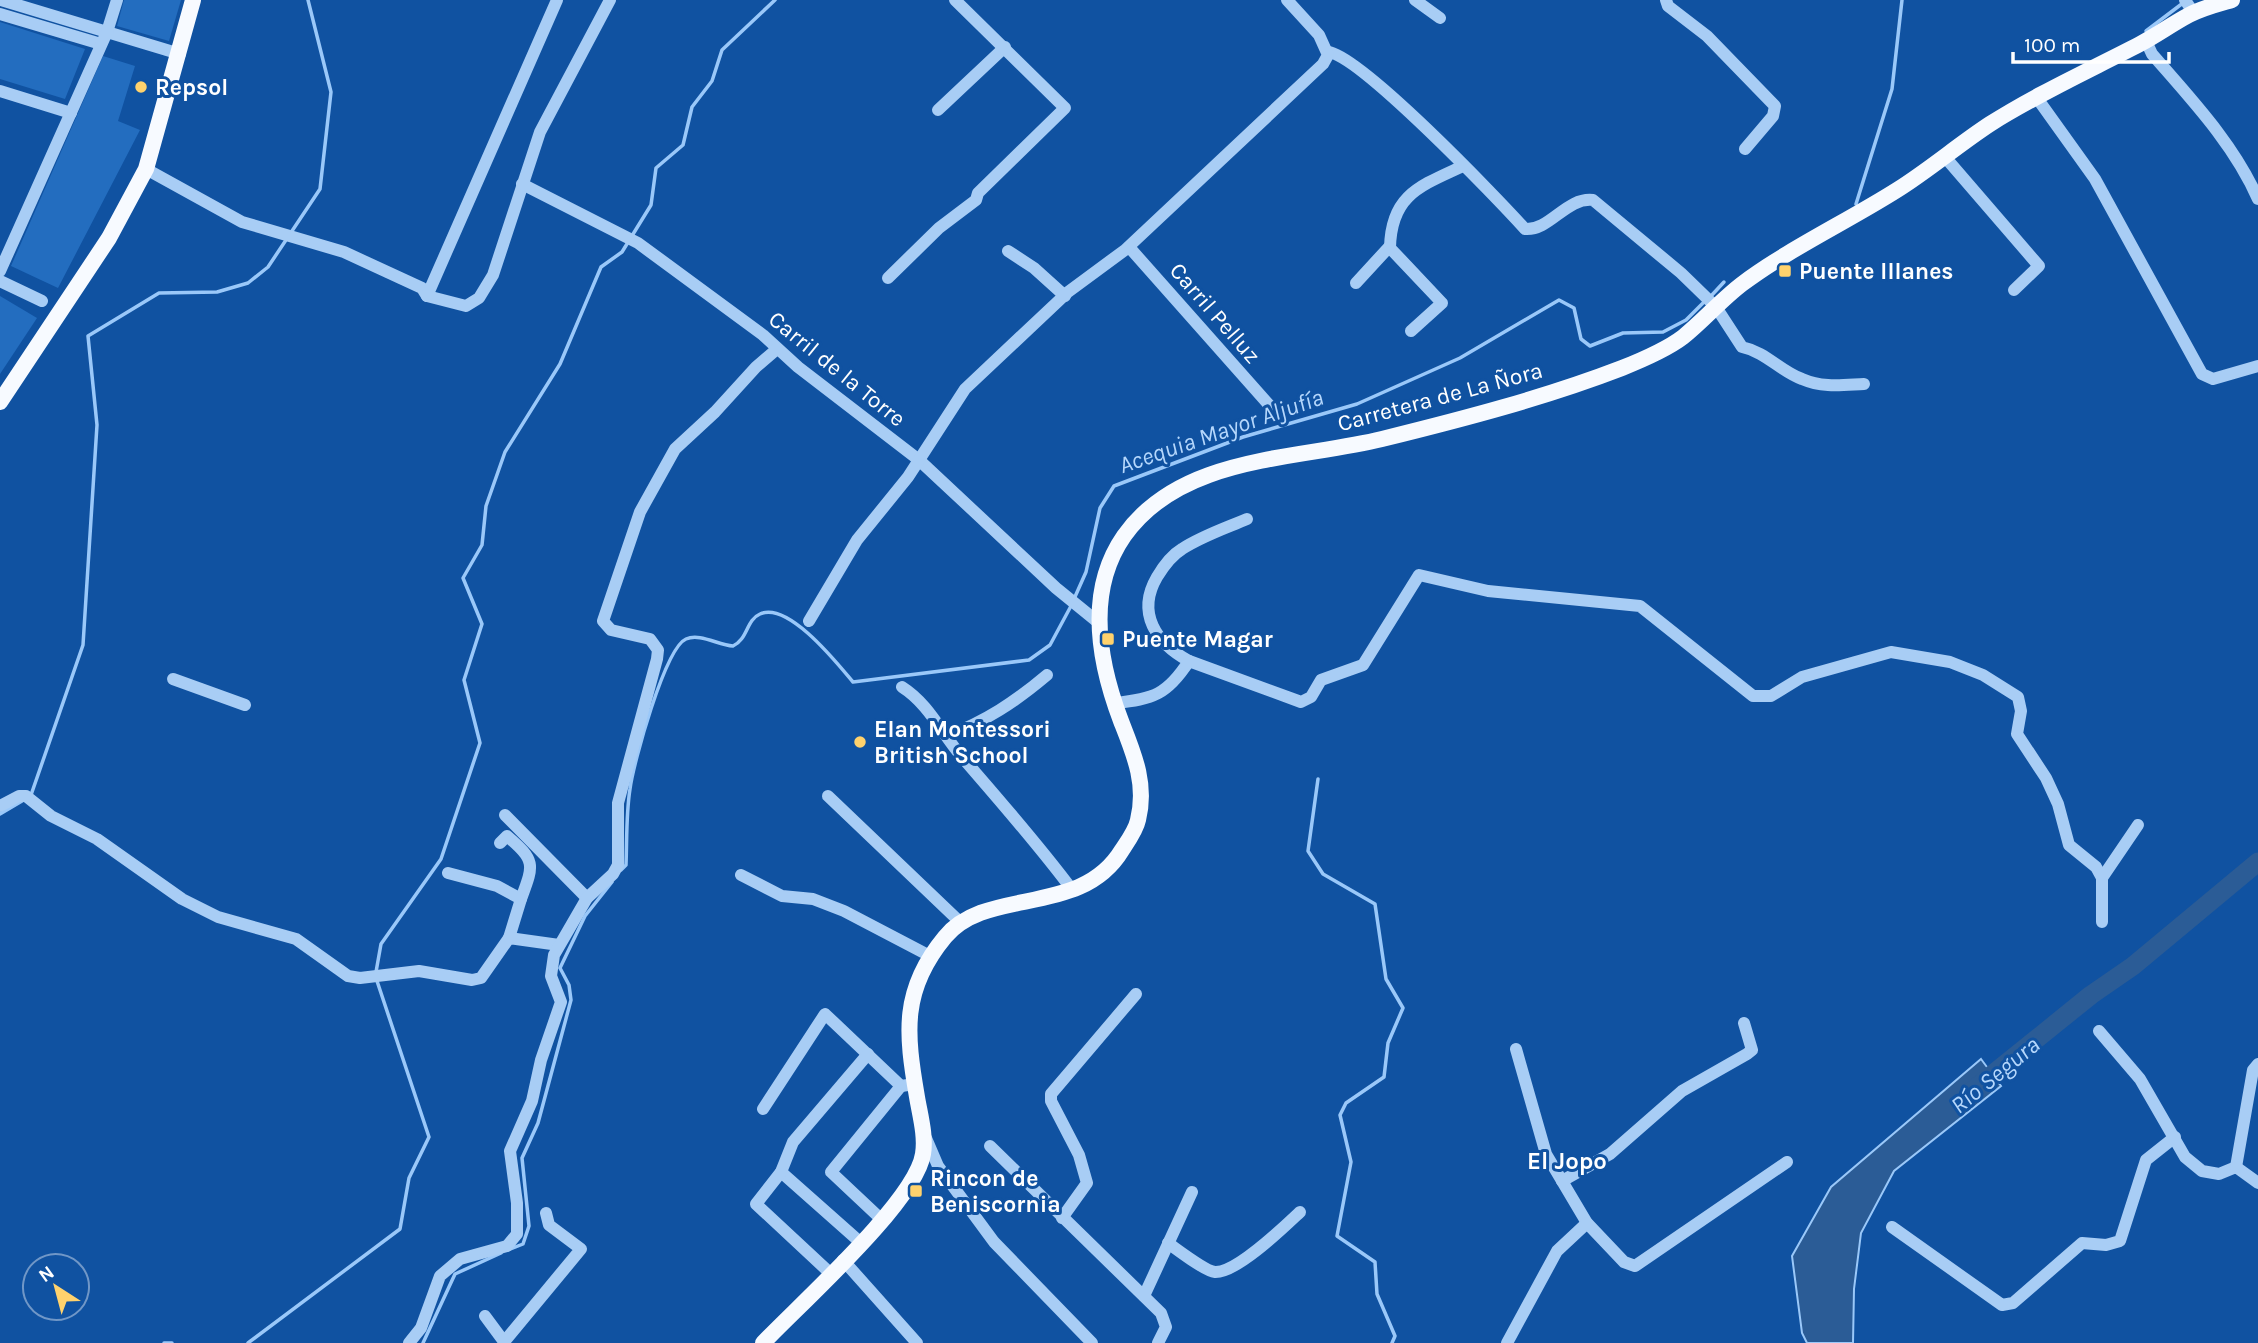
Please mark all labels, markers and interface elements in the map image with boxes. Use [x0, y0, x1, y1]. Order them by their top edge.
scale bar [2013, 21, 2169, 65]
text: 100 m [2024, 33, 2081, 57]
place label: Repsol [155, 74, 228, 101]
marker: Repsol [133, 79, 149, 95]
street label: Carril Pelluz [1164, 257, 1266, 369]
place label: Puente Illanes [1799, 258, 1954, 285]
marker: Puente Illanes [1777, 263, 1793, 279]
street label: Carril de la Torre [763, 306, 911, 432]
street label: Carretera de La Ñora [1335, 357, 1545, 437]
water label: Acequia Mayor Aljufía [1115, 383, 1327, 479]
place label: Puente Magar [1122, 626, 1273, 653]
marker: Puente Magar [1100, 631, 1116, 647]
place label: Elan Montessori British School [874, 716, 1051, 769]
marker: Elan Montessori British School [852, 734, 868, 750]
water label: Río Segura [1945, 1031, 2045, 1119]
district label: El Jopo [1527, 1147, 1607, 1175]
place label: Rincon de Beniscornia [930, 1165, 1061, 1218]
marker: Rincon de Beniscornia [908, 1183, 924, 1199]
north arrow [21, 1252, 91, 1322]
text: N [35, 1261, 59, 1287]

